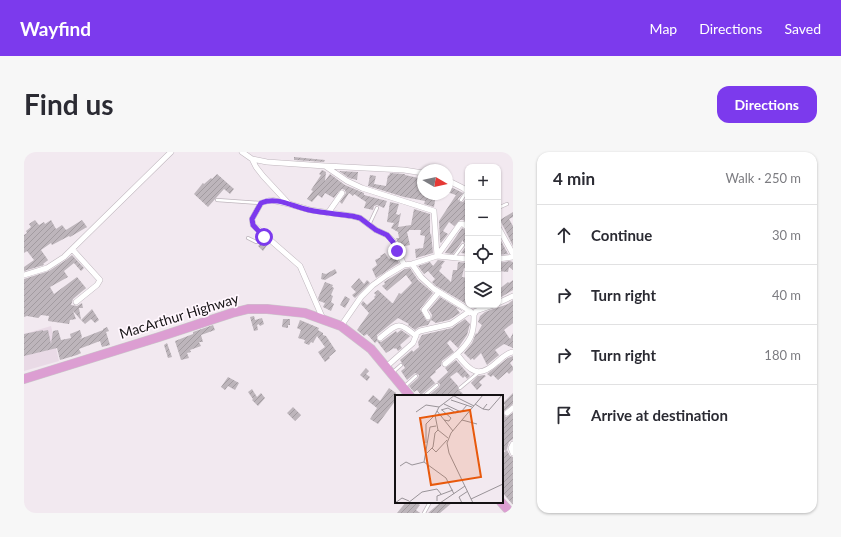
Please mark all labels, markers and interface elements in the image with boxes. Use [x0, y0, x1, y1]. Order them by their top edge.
text: Wayfind [20, 17, 91, 40]
text: Map [650, 20, 677, 37]
text: Directions [699, 20, 762, 37]
text: Saved [784, 20, 821, 37]
button: Directions [717, 86, 817, 123]
text: Find us [24, 87, 114, 121]
north arrow [417, 164, 453, 200]
map controls [465, 164, 501, 308]
button: + [465, 164, 501, 200]
text: 4 min [553, 168, 595, 189]
text: Walk · 250 m [725, 170, 801, 186]
button: − [465, 200, 501, 236]
icon: ahead [553, 224, 575, 246]
text: Continue [591, 226, 652, 244]
text: 30 m [772, 227, 801, 243]
route start [255, 228, 273, 246]
button: locate [465, 236, 501, 272]
route end [388, 242, 406, 260]
button: layers [465, 272, 501, 308]
icon: right [553, 284, 575, 306]
text: Turn right [591, 286, 656, 304]
text: 40 m [772, 287, 801, 303]
street label: MacArthur Highway [117, 289, 241, 342]
icon: right [553, 344, 575, 366]
text: Turn right [591, 346, 656, 364]
text: 180 m [764, 347, 801, 363]
inset map [395, 395, 503, 503]
icon: arrive [553, 404, 575, 426]
text: Arrive at destination [591, 406, 728, 424]

